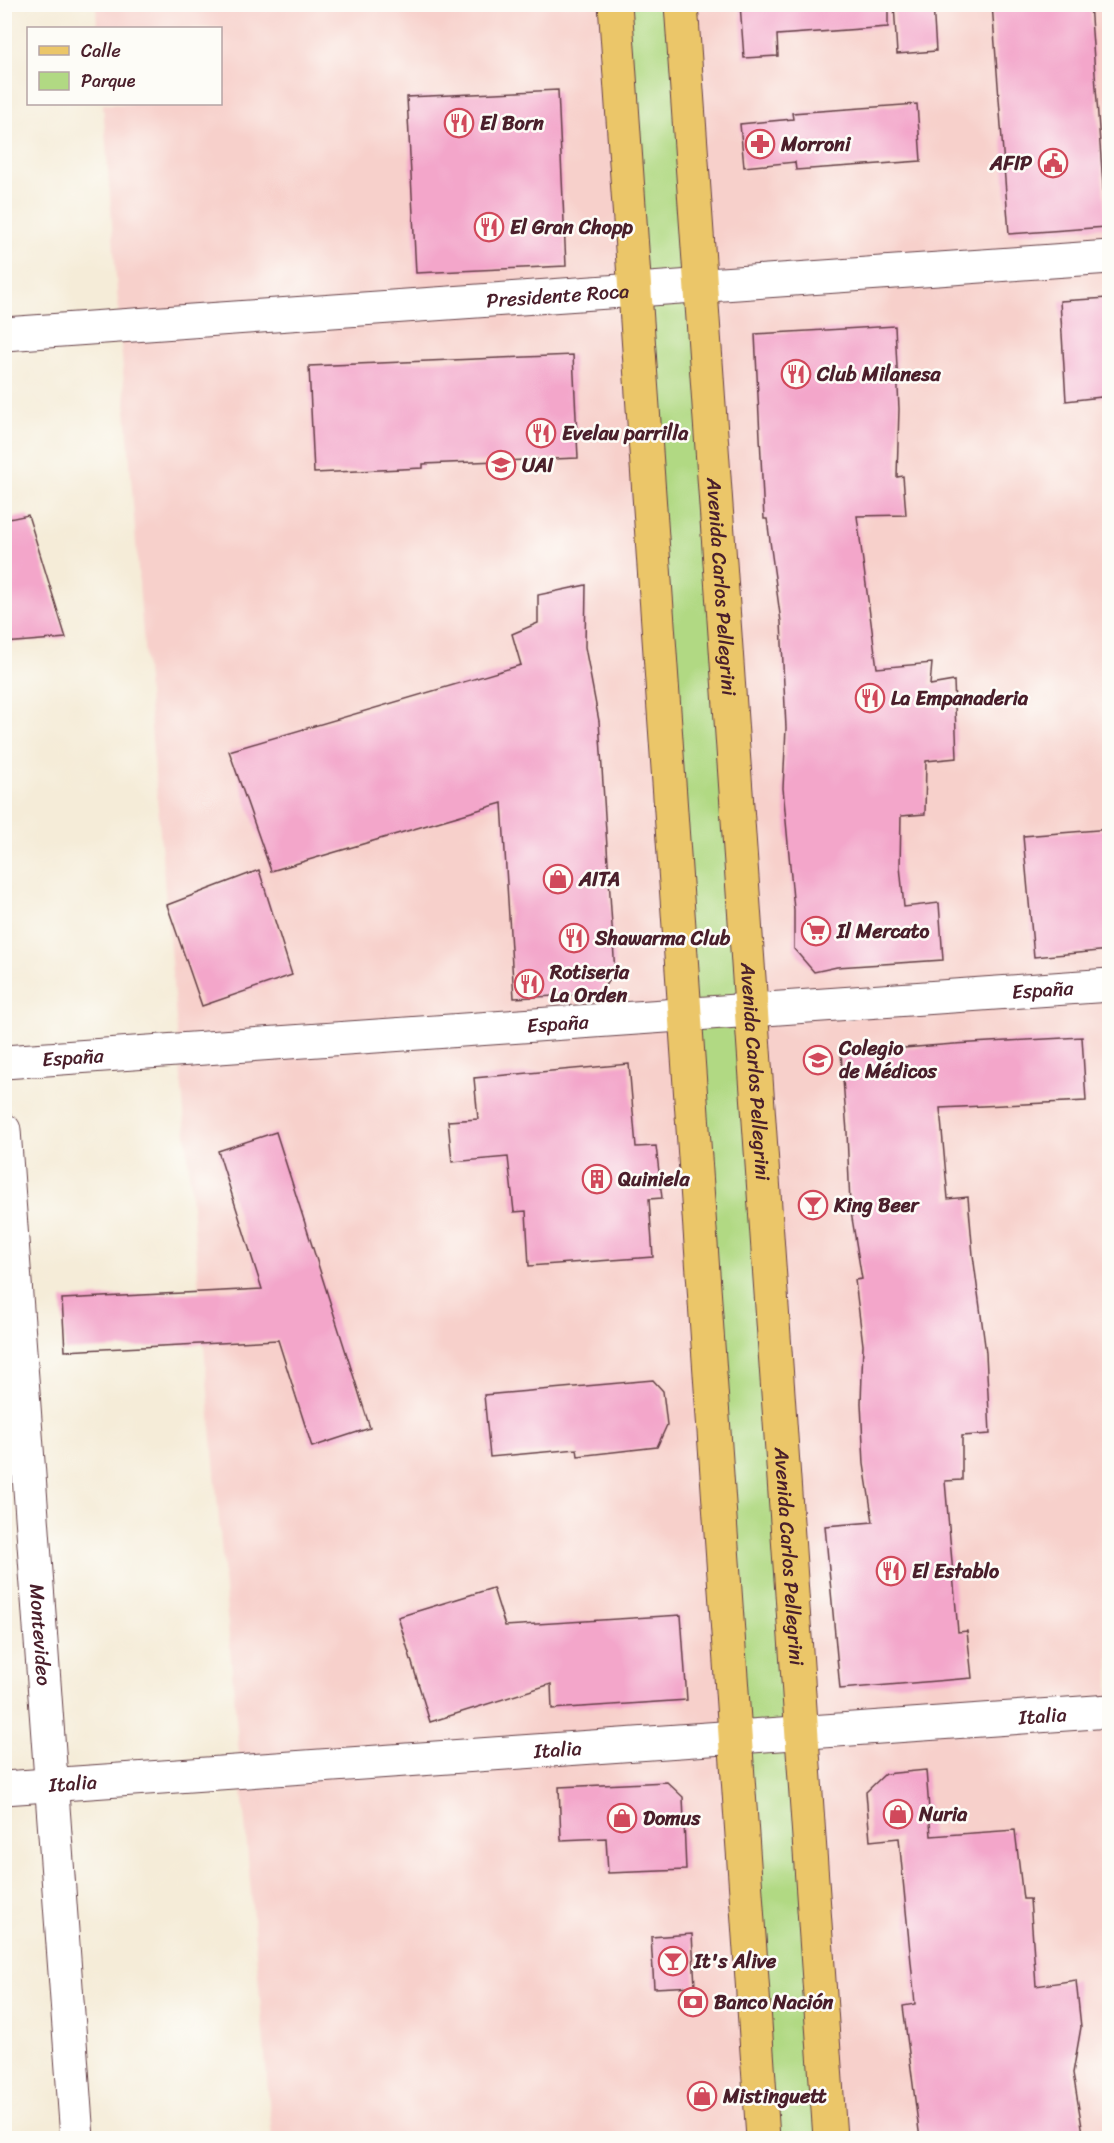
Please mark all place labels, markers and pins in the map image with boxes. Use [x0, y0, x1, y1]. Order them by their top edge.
place label: El Born [480, 106, 544, 141]
restaurant icon: El Born [443, 107, 475, 139]
place label: Morroni [780, 127, 852, 162]
pharmacy icon: Morroni [744, 128, 776, 160]
place label: AFIP [989, 146, 1032, 181]
public building icon: AFIP [1037, 147, 1069, 179]
place label: El Gran Chopp [510, 210, 633, 245]
restaurant icon: El Gran Chopp [473, 211, 505, 243]
place label: Club Milanesa [816, 357, 941, 392]
restaurant icon: Club Milanesa [780, 358, 812, 390]
place label: Evelau parrilla [562, 416, 689, 451]
restaurant icon: Evelau parrilla [525, 417, 557, 449]
place label: UAI [522, 448, 554, 483]
school or university icon: UAI [485, 449, 517, 481]
place label: La Empanaderia [891, 681, 1029, 716]
restaurant icon: La Empanaderia [854, 682, 886, 714]
place label: AITA [578, 862, 620, 897]
shop icon: AITA [542, 863, 574, 895]
place label: Il Mercato [836, 914, 929, 949]
supermarket icon: Il Mercato [800, 915, 832, 947]
place label: Shawarma Club [594, 921, 731, 956]
restaurant icon: Shawarma Club [558, 922, 590, 954]
place label: Rotiseria La Orden [549, 955, 630, 1013]
restaurant icon: Rotiseria La Orden [513, 968, 545, 1000]
place label: Colegio de Médicos [838, 1031, 938, 1089]
school or university icon: Colegio de Médicos [802, 1044, 834, 1076]
place label: Quiniela [618, 1162, 690, 1197]
building icon: Quiniela [581, 1163, 613, 1195]
place label: King Beer [833, 1188, 920, 1223]
bar icon: King Beer [797, 1189, 829, 1221]
place label: El Establo [912, 1554, 1000, 1589]
restaurant icon: El Establo [875, 1555, 907, 1587]
place label: Nuria [918, 1797, 968, 1832]
shop icon: Nuria [882, 1798, 914, 1830]
place label: Domus [643, 1801, 701, 1836]
shop icon: Domus [606, 1802, 638, 1834]
place label: It's Alive [693, 1944, 777, 1979]
bar icon: It's Alive [657, 1945, 689, 1977]
place label: Banco Nación [714, 1985, 834, 2020]
bank icon: Banco Nación [677, 1986, 709, 2018]
place label: Mistinguett [722, 2079, 827, 2114]
shop icon: Mistinguett [686, 2080, 718, 2112]

